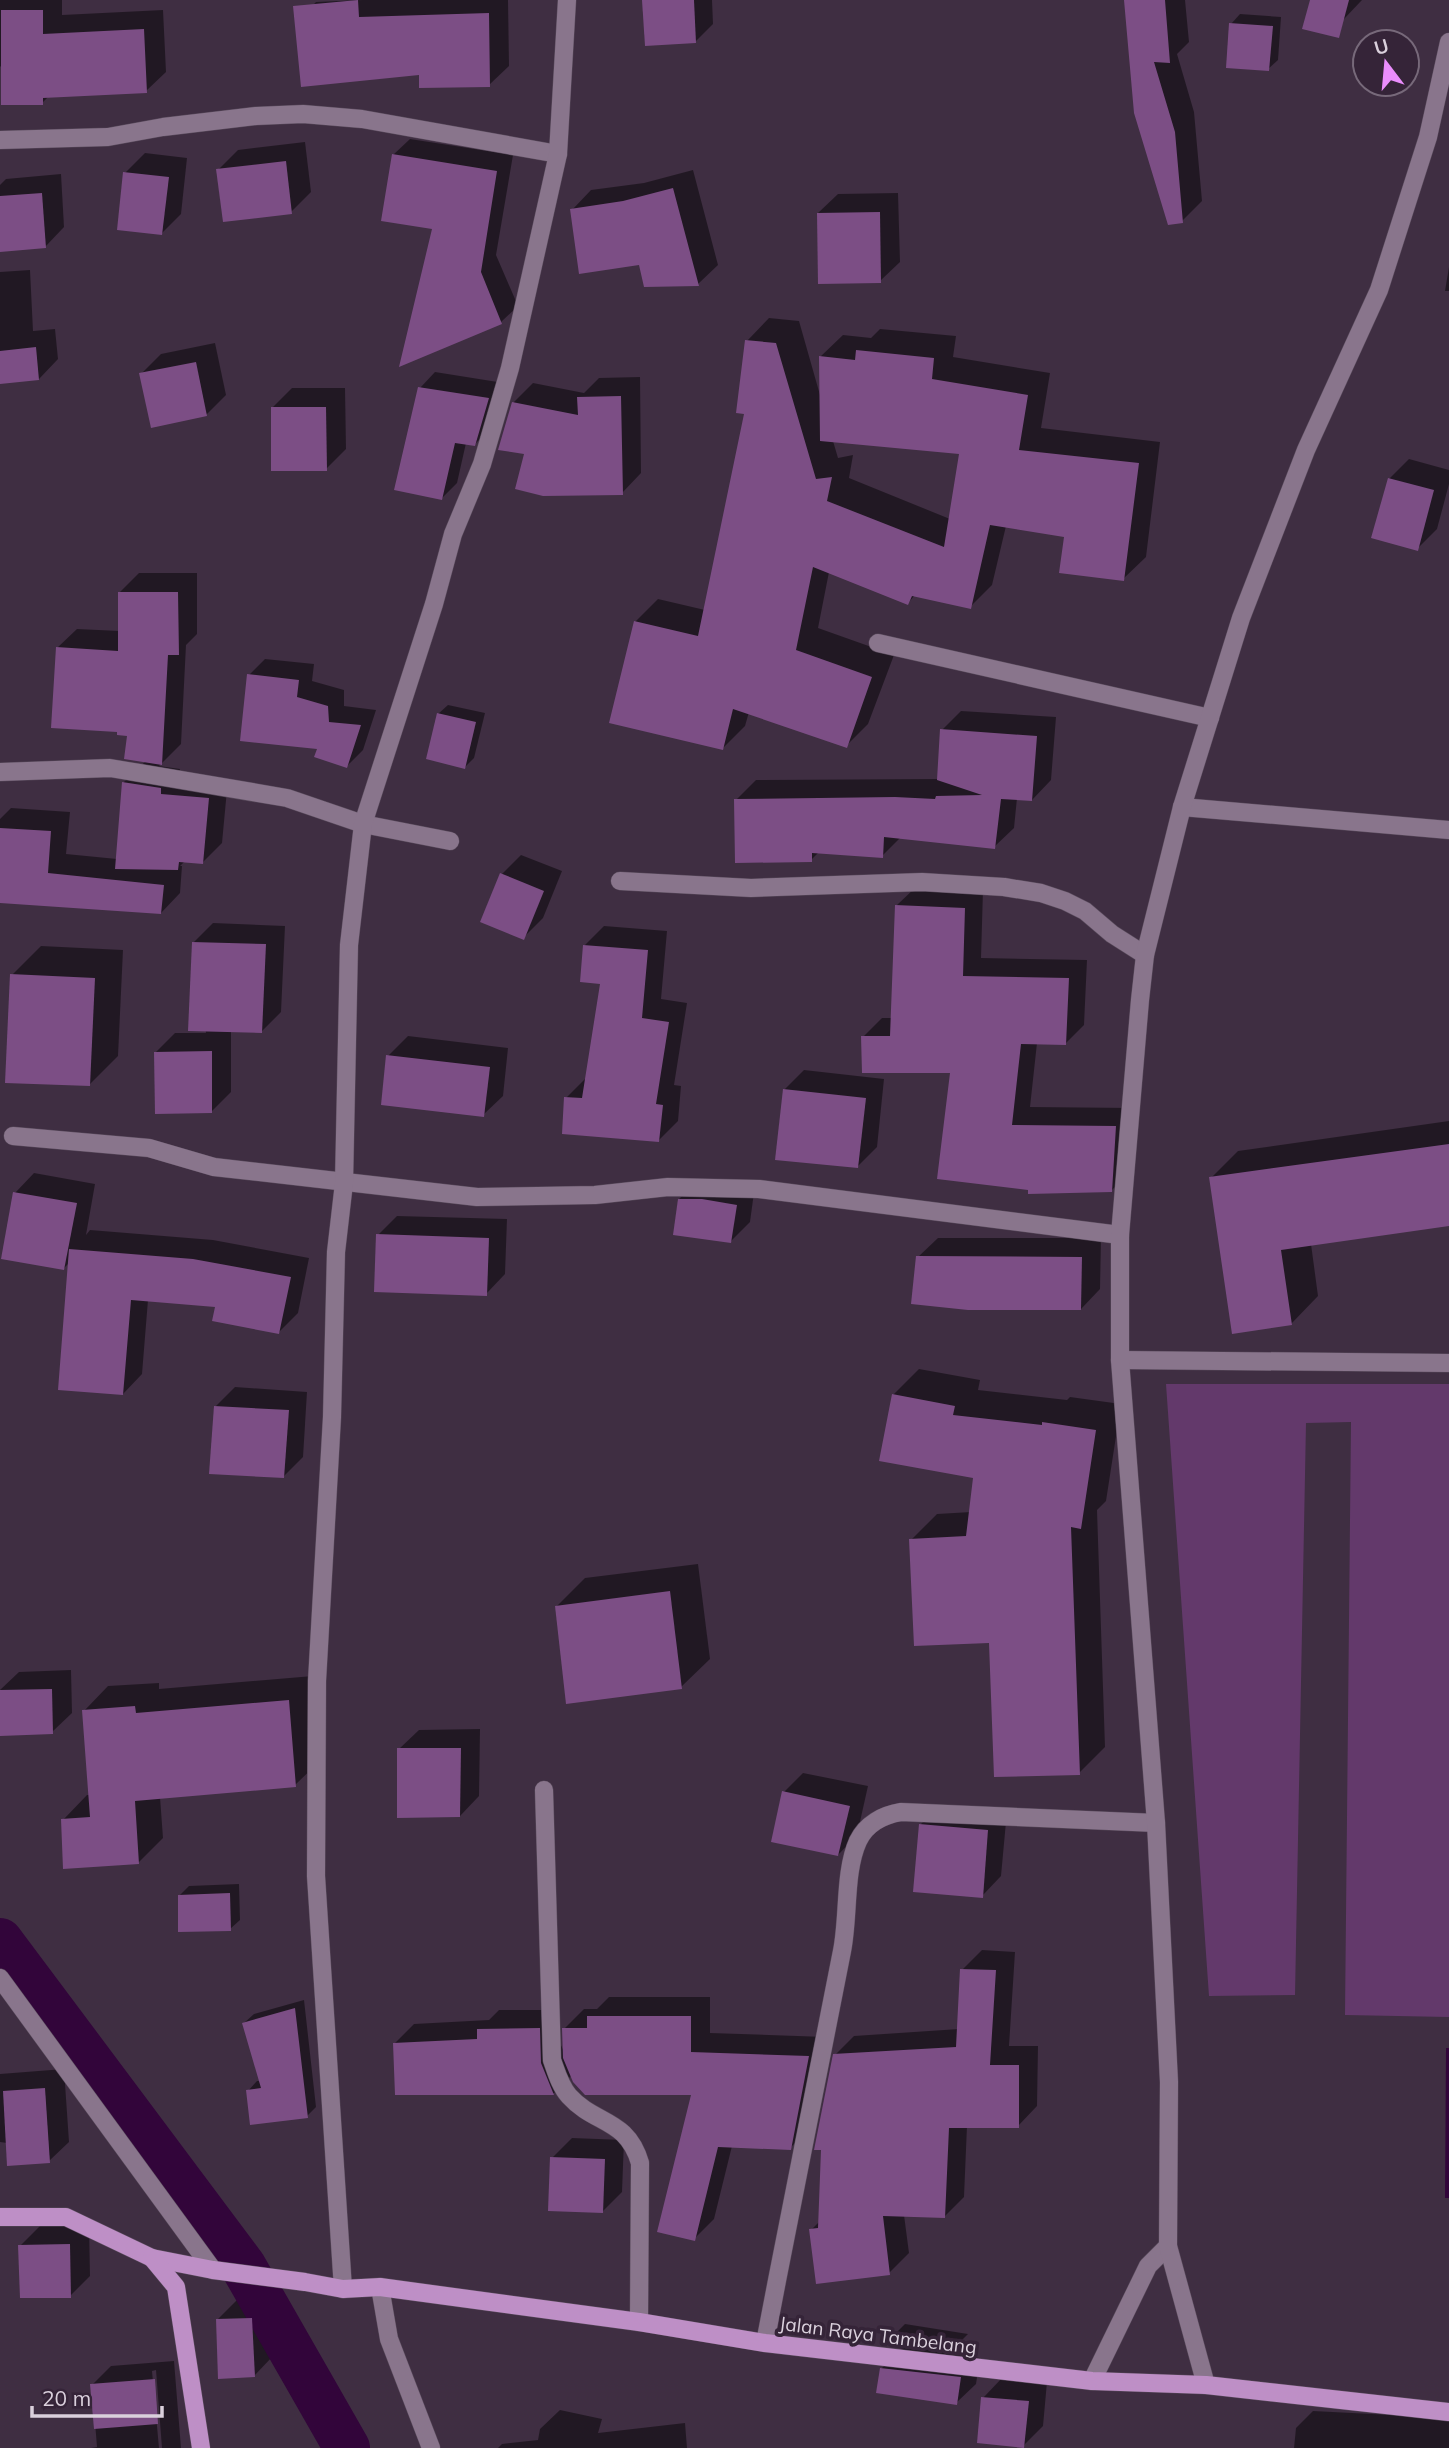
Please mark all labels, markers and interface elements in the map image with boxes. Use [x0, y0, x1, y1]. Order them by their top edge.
north arrow [1351, 28, 1421, 98]
text: U [1371, 33, 1391, 60]
street label: Jalan Raya Tambelang [778, 2311, 978, 2359]
scale bar [32, 2374, 161, 2418]
text: 20 m [42, 2385, 91, 2411]

